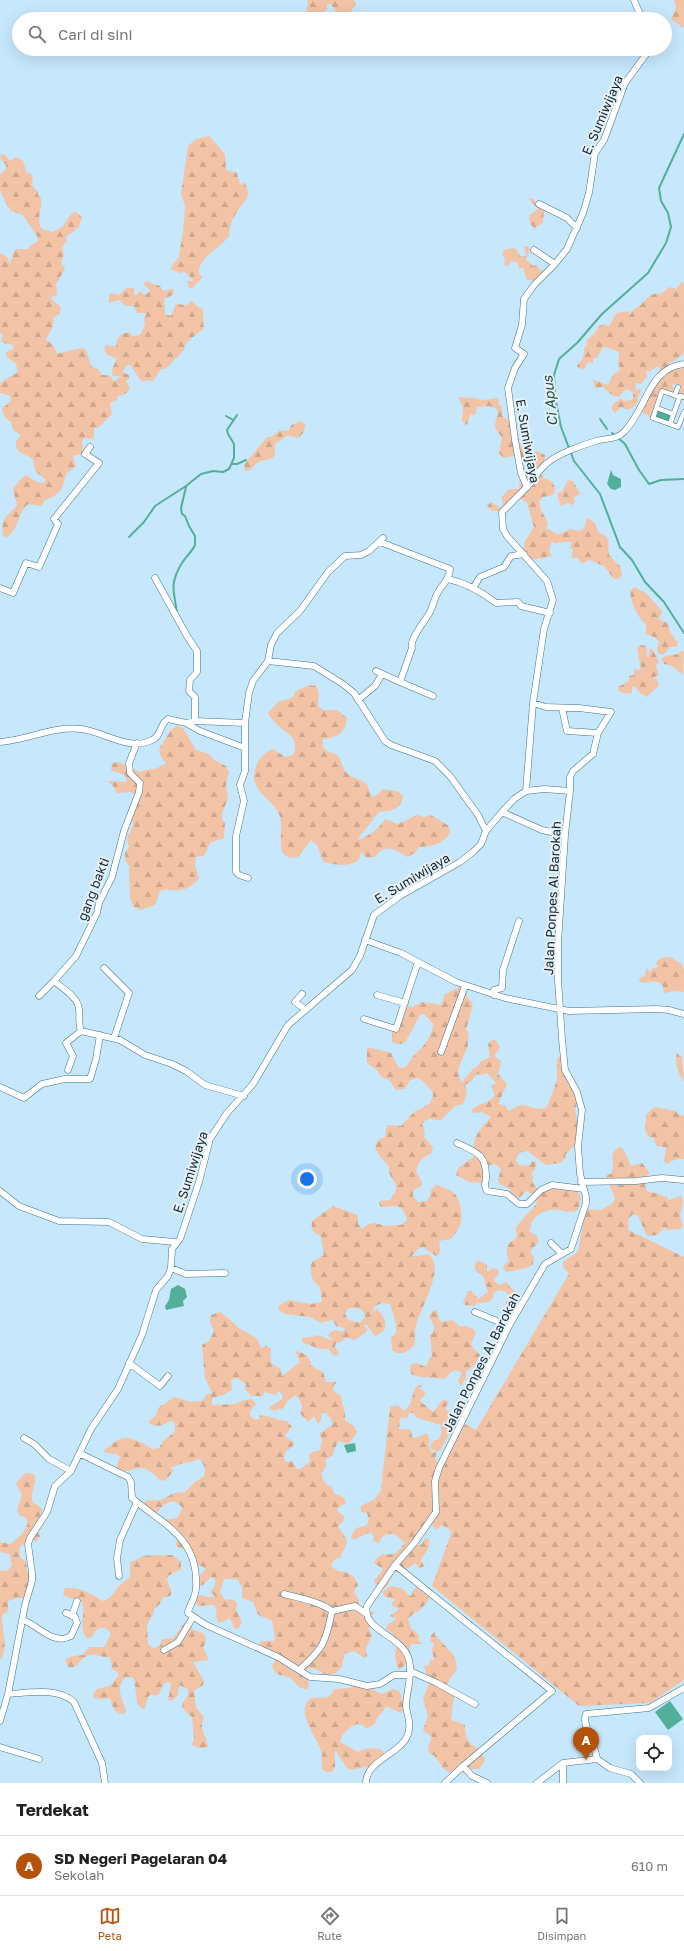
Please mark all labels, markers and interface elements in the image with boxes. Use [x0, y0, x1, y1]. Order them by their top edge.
search box [12, 12, 672, 56]
icon: search [26, 23, 48, 45]
text: Cari di sini [58, 25, 133, 43]
street label: E. Sumiwijaya [578, 73, 626, 157]
water label: Ci Apus [538, 374, 561, 427]
street label: E. Sumiwijaya [513, 398, 543, 484]
street label: Jalan Ponpes Al Barokah [540, 820, 564, 976]
street label: E. Sumiwijaya [371, 849, 453, 907]
street label: gang bakti [74, 855, 112, 923]
street label: E. Sumiwijaya [169, 1129, 211, 1215]
your location [297, 1169, 317, 1189]
street label: Jalan Ponpes Al Barokah [439, 1290, 523, 1434]
pin: A [573, 1727, 599, 1760]
map controls [636, 1735, 672, 1771]
button: locate [636, 1735, 672, 1771]
text: Terdekat [16, 1799, 89, 1820]
text: SD Negeri Pagelaran 04 [54, 1849, 227, 1867]
text: A [24, 1858, 34, 1874]
text: 610 m [631, 1858, 668, 1874]
text: Sekolah [54, 1867, 104, 1883]
tab: Peta [98, 1905, 122, 1942]
tab: Rute [317, 1905, 342, 1942]
tab: Disimpan [537, 1905, 586, 1942]

